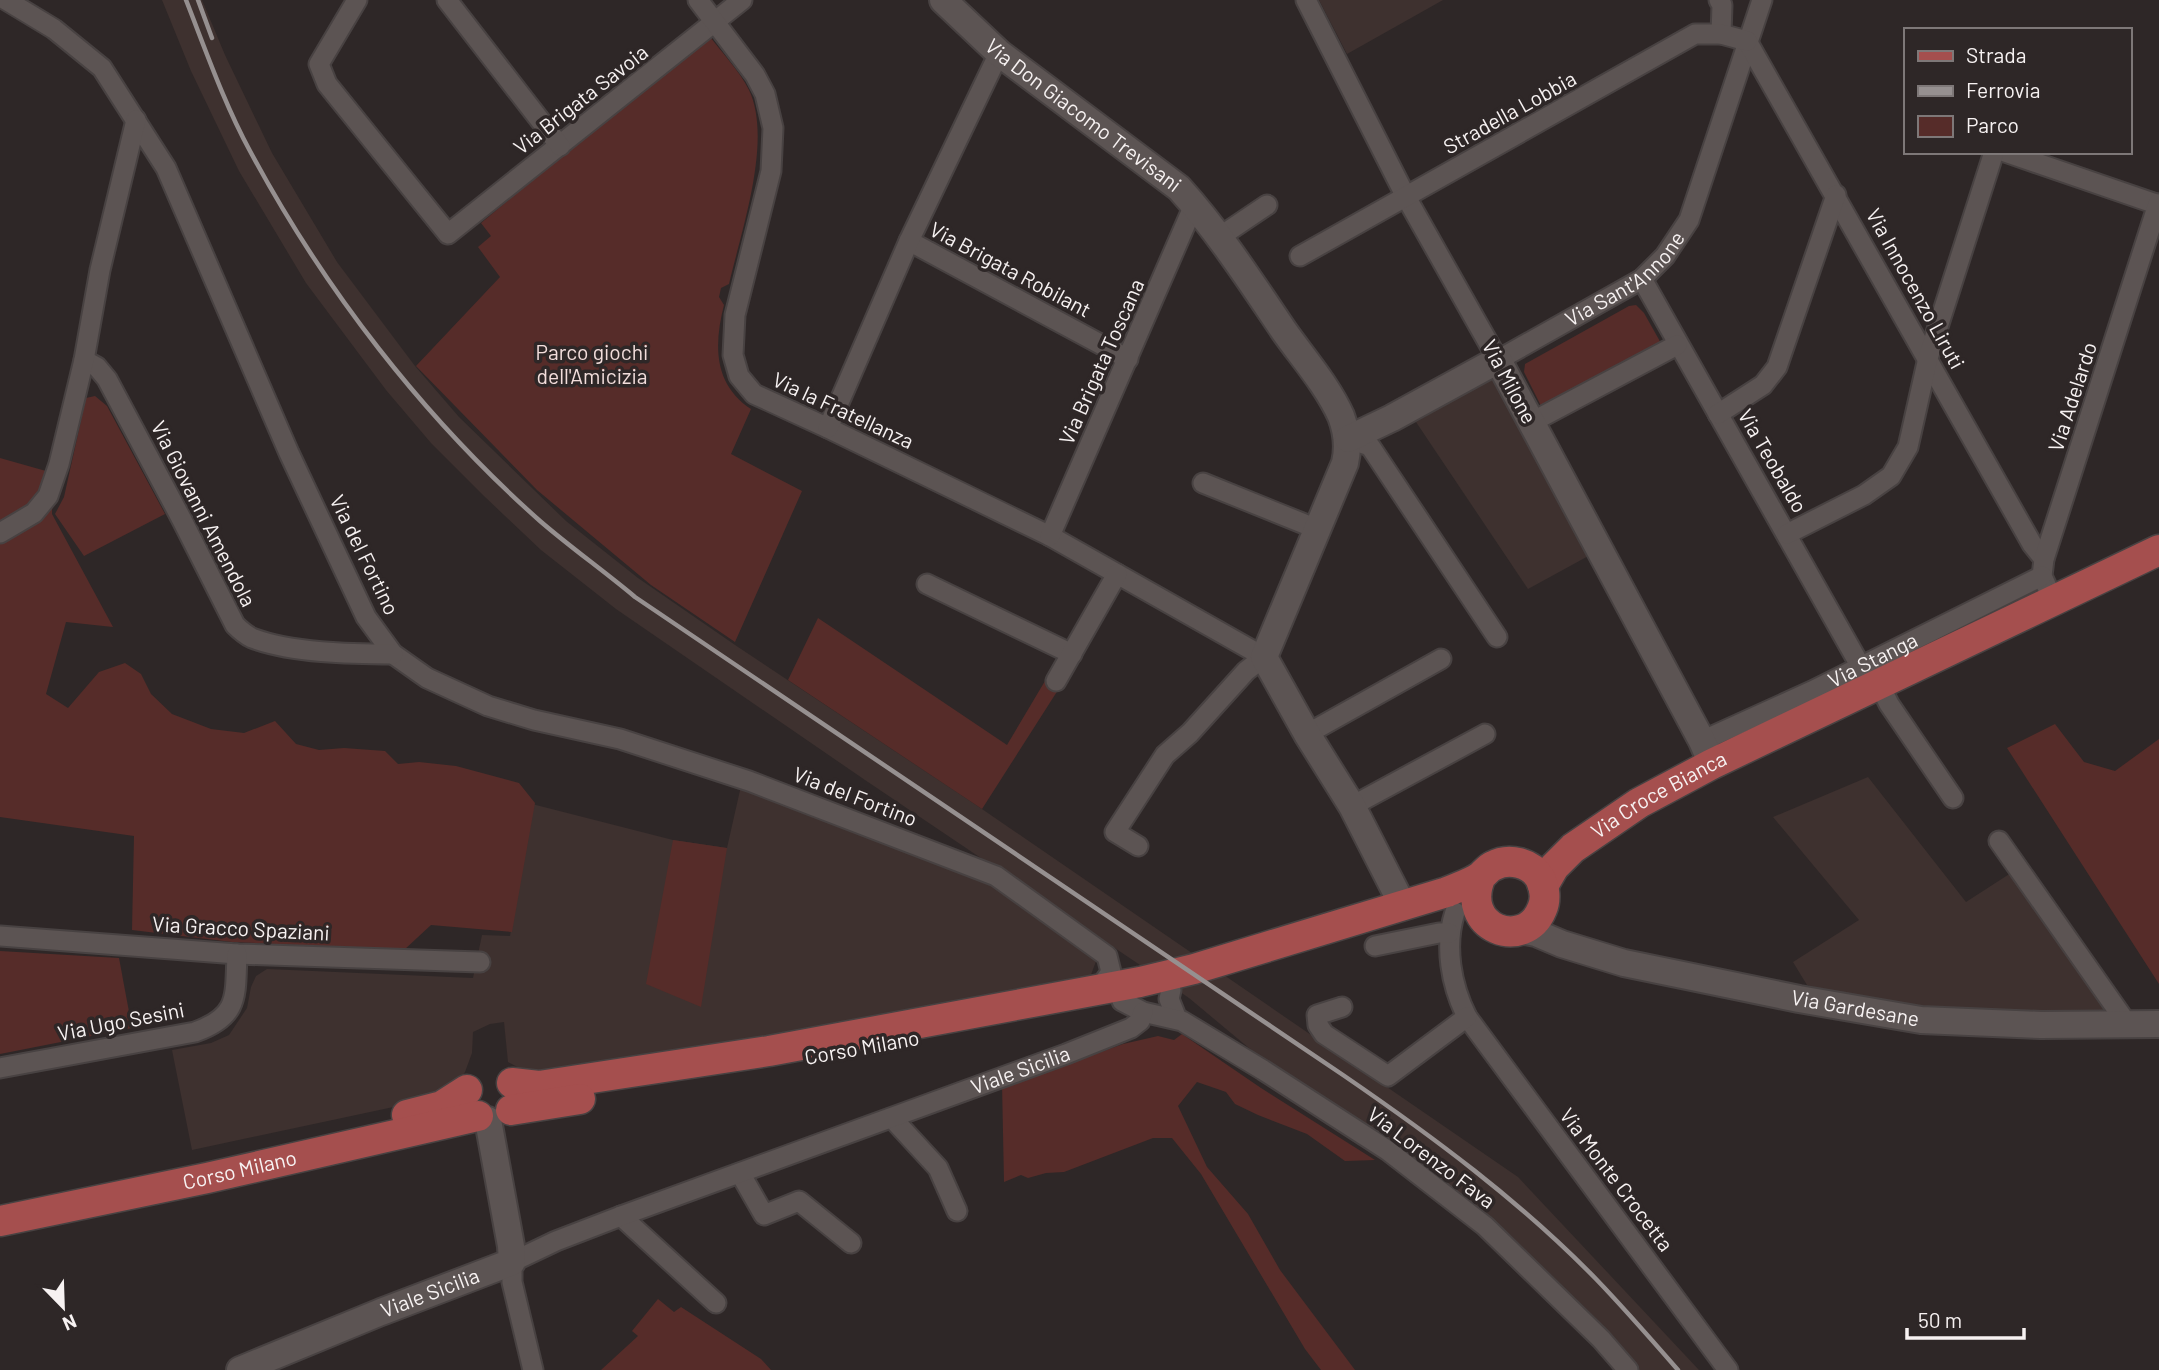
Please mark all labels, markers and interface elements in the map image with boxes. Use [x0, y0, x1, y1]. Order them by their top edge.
legend [1904, 28, 2131, 154]
street label: Via Don Giacomo Trevisani [981, 33, 1187, 196]
street label: Via Brigata Savoia [508, 39, 652, 159]
text: Strada [1966, 42, 2026, 67]
street label: Stradella Lobbia [1439, 65, 1580, 158]
text: Ferrovia [1966, 77, 2041, 102]
text: Parco [1966, 112, 2019, 137]
street label: Via Innocenzo Liruti [1862, 204, 1971, 373]
street label: Via Brigata Robilant [926, 216, 1096, 322]
street label: Via Sant'Annone [1560, 226, 1689, 331]
street label: Via Brigata Toscana [1053, 275, 1148, 448]
street label: Via Milone [1478, 335, 1543, 428]
park label: Parco giochi dell'Amicizia [536, 339, 648, 388]
street label: Via Adelardo [2042, 339, 2101, 455]
street label: Via la Fratellanza [769, 366, 918, 453]
street label: Via Teobaldo [1734, 404, 1813, 517]
street label: Via Giovanni Amendola [147, 416, 262, 610]
street label: Via del Fortino [326, 490, 405, 618]
street label: Via Stanga [1823, 626, 1921, 692]
street label: Via Croce Bianca [1586, 745, 1730, 843]
street label: Via del Fortino [790, 761, 921, 831]
street label: Via Gracco Spaziani [152, 910, 331, 945]
street label: Via Gardesane [1789, 984, 1921, 1030]
street label: Via Ugo Sesini [55, 996, 186, 1045]
street label: Corso Milano [802, 1024, 921, 1069]
street label: Viale Sicilia [967, 1040, 1073, 1099]
street label: Via Lorenzo Fava [1363, 1101, 1501, 1213]
street label: Via Monte Crocetta [1555, 1103, 1679, 1256]
street label: Corso Milano [180, 1144, 299, 1194]
street label: Viale Sicilia [377, 1262, 482, 1322]
north arrow [28, 1272, 98, 1342]
scale bar [1907, 1296, 2024, 1340]
text: 50 m [1918, 1307, 1962, 1332]
text: N [60, 1310, 80, 1336]

